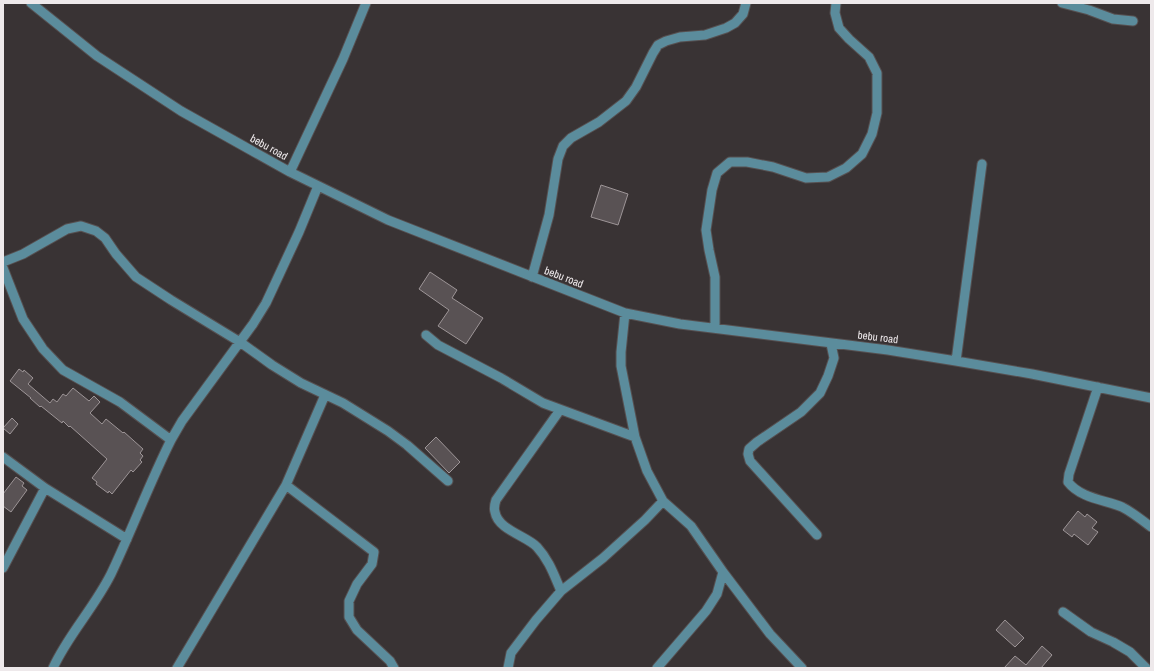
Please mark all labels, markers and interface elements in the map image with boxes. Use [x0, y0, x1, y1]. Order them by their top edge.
street label: bebu road [248, 131, 290, 163]
street label: bebu road [543, 263, 585, 291]
street label: bebu road [857, 328, 899, 346]

